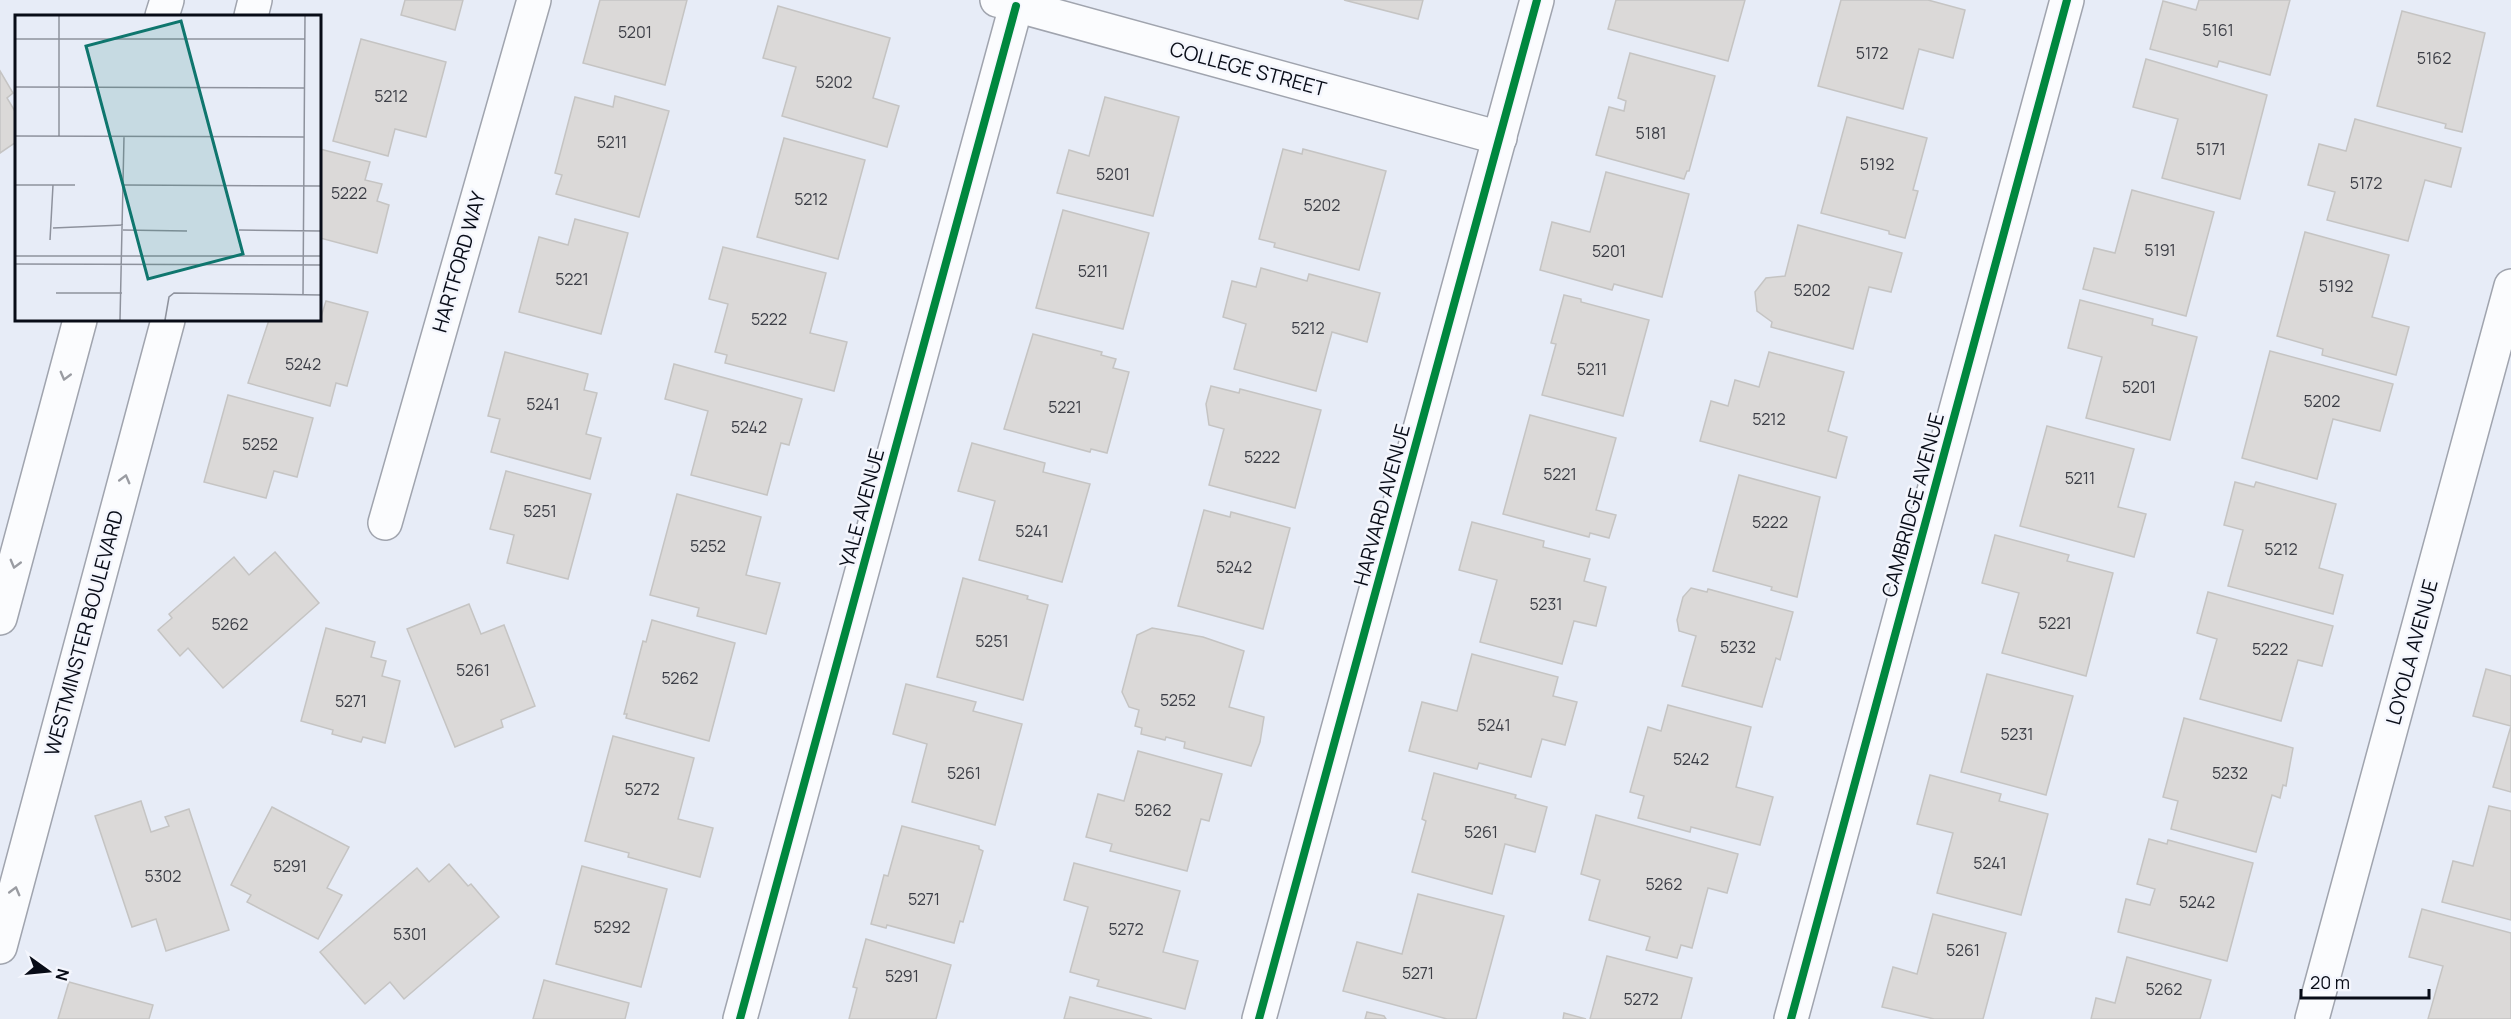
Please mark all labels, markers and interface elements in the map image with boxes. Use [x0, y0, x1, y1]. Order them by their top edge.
inset map [15, 15, 321, 321]
house number: 5161 [2202, 19, 2234, 41]
house number: 5201 [618, 21, 652, 43]
street label: COLLEGE STREET [1167, 35, 1329, 102]
house number: 5172 [1856, 42, 1888, 64]
house number: 5162 [2417, 47, 2451, 69]
house number: 5202 [816, 71, 852, 93]
house number: 5212 [374, 85, 408, 107]
house number: 5181 [1635, 122, 1667, 144]
house number: 5211 [597, 131, 627, 153]
house number: 5171 [2196, 138, 2226, 160]
house number: 5192 [1860, 153, 1894, 175]
house number: 5201 [1096, 163, 1130, 185]
house number: 5172 [2350, 172, 2382, 194]
house number: 5222 [331, 182, 367, 204]
street label: HARTFORD WAY [426, 187, 492, 335]
house number: 5212 [794, 188, 828, 210]
house number: 5202 [1304, 194, 1340, 216]
house number: 5191 [2144, 239, 2176, 261]
house number: 5201 [1592, 240, 1626, 262]
house number: 5211 [1078, 260, 1108, 282]
house number: 5221 [555, 268, 589, 290]
house number: 5192 [2319, 275, 2353, 297]
house number: 5202 [1794, 279, 1830, 301]
house number: 5222 [751, 308, 787, 330]
house number: 5212 [1291, 317, 1325, 339]
house number: 5242 [285, 353, 321, 375]
house number: 5211 [1577, 358, 1607, 380]
one-way arrow [60, 371, 73, 381]
house number: 5201 [2122, 376, 2156, 398]
house number: 5202 [2304, 390, 2340, 412]
house number: 5241 [526, 393, 560, 415]
house number: 5221 [1048, 396, 1082, 418]
house number: 5212 [1752, 408, 1786, 430]
street label: CAMBRIDGE AVENUE [1875, 410, 1950, 600]
house number: 5242 [731, 416, 767, 438]
street label: HARVARD AVENUE [1347, 421, 1416, 589]
house number: 5252 [242, 433, 278, 455]
street label: YALE AVENUE [833, 446, 890, 570]
house number: 5222 [1244, 446, 1280, 468]
house number: 5221 [1543, 463, 1577, 485]
house number: 5211 [2065, 467, 2095, 489]
one-way arrow [118, 474, 131, 484]
house number: 5251 [523, 500, 557, 522]
street label: WESTMINSTER BOULEVARD [38, 507, 129, 759]
house number: 5222 [1752, 511, 1788, 533]
house number: 5241 [1015, 520, 1049, 542]
house number: 5252 [690, 535, 726, 557]
house number: 5212 [2264, 538, 2298, 560]
house number: 5242 [1216, 556, 1252, 578]
one-way arrow [9, 559, 22, 569]
street label: LOYOLA AVENUE [2379, 576, 2444, 727]
house number: 5231 [1530, 593, 1563, 615]
house number: 5221 [2038, 612, 2072, 634]
house number: 5262 [212, 613, 248, 635]
house number: 5251 [975, 630, 1009, 652]
house number: 5232 [1720, 636, 1756, 658]
house number: 5222 [2252, 638, 2288, 660]
house number: 5261 [456, 659, 490, 681]
house number: 5262 [662, 667, 698, 689]
house number: 5252 [1160, 689, 1196, 711]
house number: 5271 [335, 690, 367, 712]
house number: 5241 [1477, 714, 1511, 736]
house number: 5231 [2001, 723, 2034, 745]
house number: 5242 [1673, 748, 1709, 770]
house number: 5261 [947, 762, 981, 784]
house number: 5232 [2212, 762, 2248, 784]
house number: 5272 [624, 778, 660, 800]
house number: 5262 [1135, 799, 1171, 821]
house number: 5261 [1464, 821, 1498, 843]
house number: 5241 [1973, 852, 2007, 874]
house number: 5291 [273, 855, 307, 877]
house number: 5302 [145, 865, 181, 887]
house number: 5262 [1646, 873, 1682, 895]
one-way arrow [8, 886, 20, 896]
house number: 5271 [908, 888, 940, 910]
house number: 5242 [2179, 891, 2215, 913]
house number: 5292 [594, 916, 630, 938]
house number: 5272 [1108, 918, 1144, 940]
house number: 5301 [393, 923, 427, 945]
house number: 5261 [1946, 939, 1980, 961]
north arrow [18, 941, 78, 1001]
house number: 5271 [1402, 962, 1434, 984]
scale bar [2301, 962, 2428, 1000]
house number: 5291 [885, 965, 919, 987]
text: N [50, 966, 75, 983]
text: 20 m [2310, 970, 2350, 994]
house number: 5262 [2146, 978, 2182, 1000]
house number: 5272 [1623, 988, 1659, 1010]

